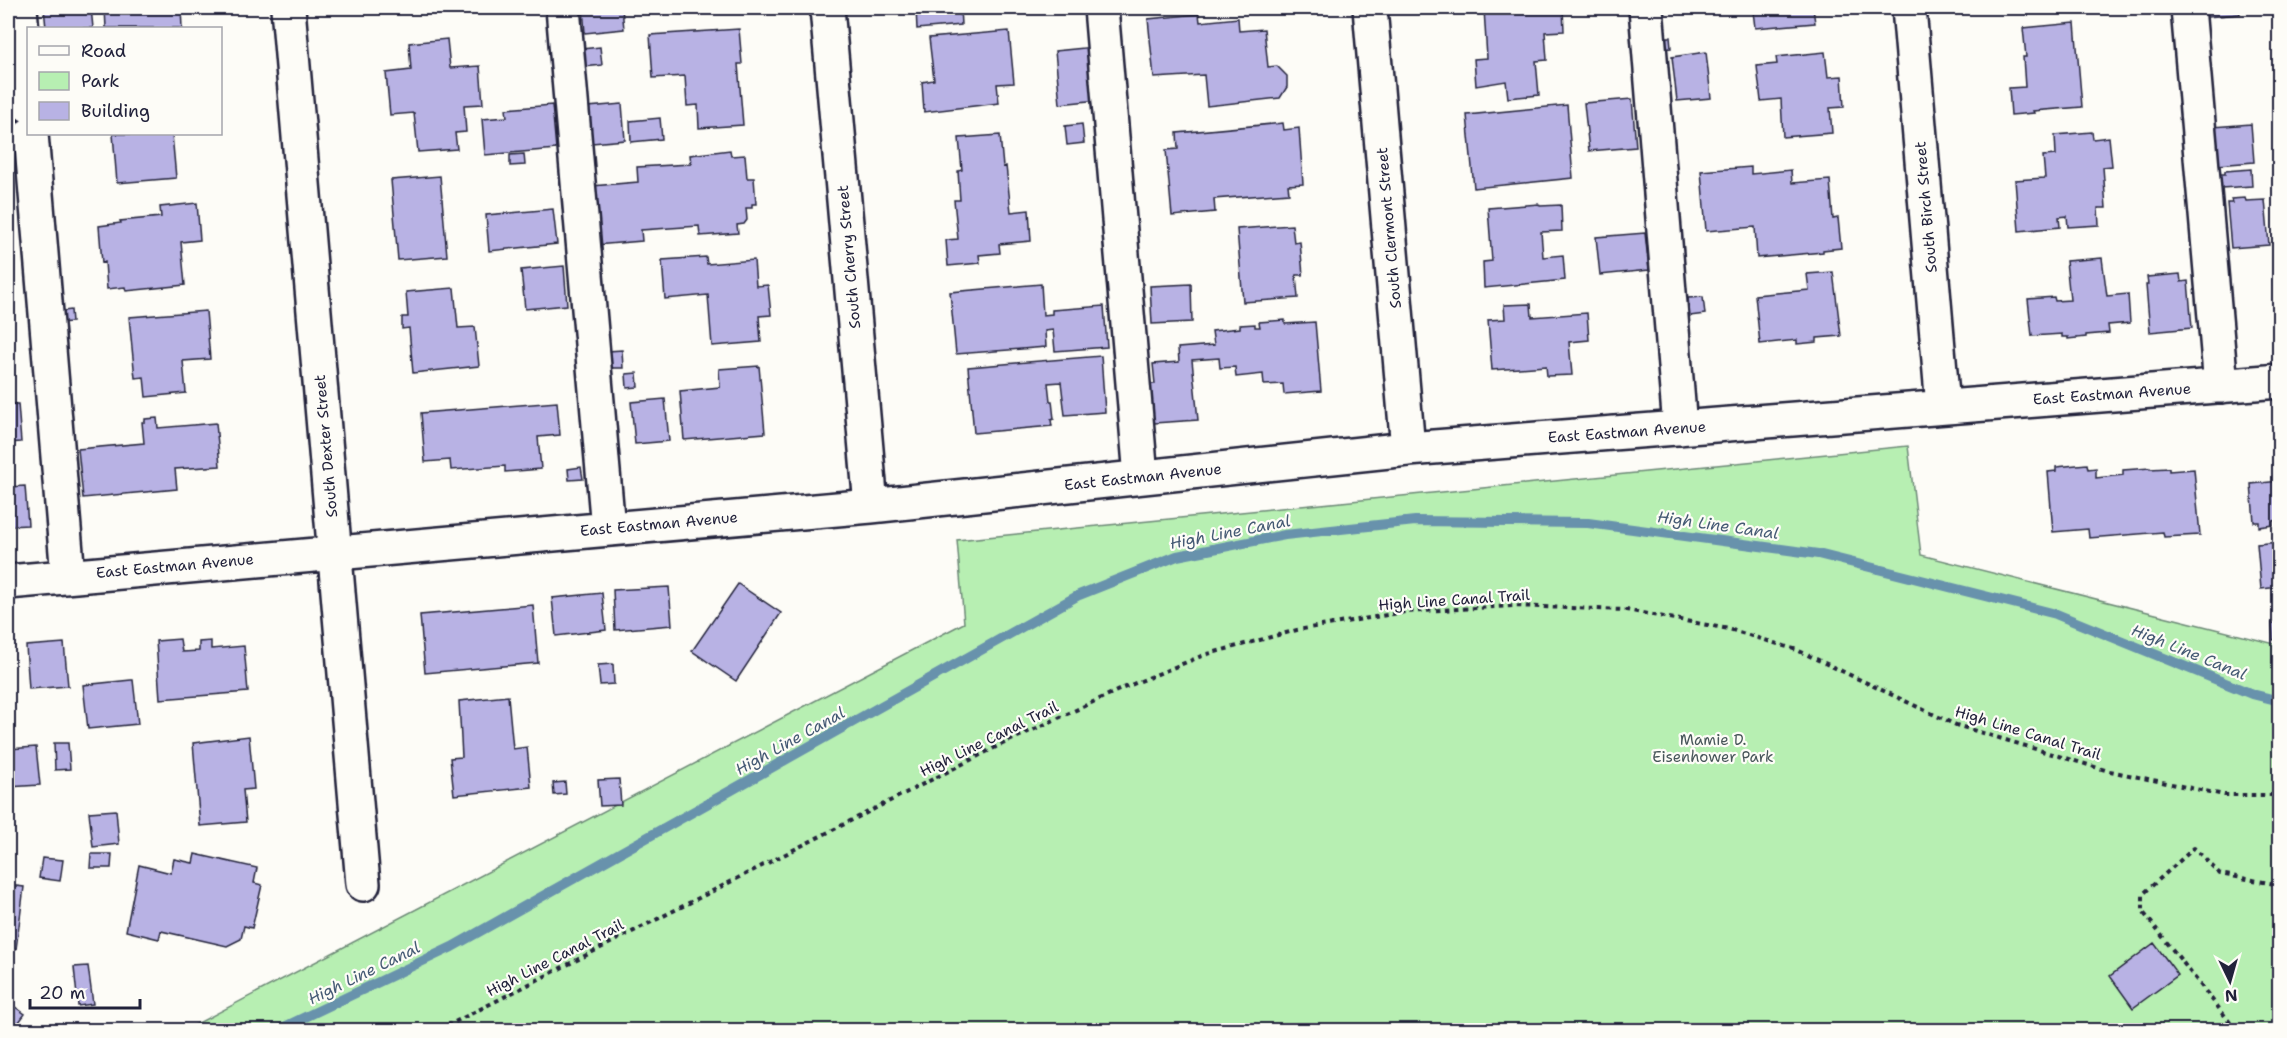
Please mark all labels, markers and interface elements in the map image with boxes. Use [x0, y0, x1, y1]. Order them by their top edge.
legend [27, 27, 222, 135]
text: Road [81, 39, 126, 63]
text: Park [81, 69, 120, 93]
text: Building [81, 99, 150, 123]
street label: South Birch Street [1910, 141, 1942, 273]
street label: South Clermont Street [1372, 147, 1406, 309]
street label: South Cherry Street [833, 184, 865, 330]
street label: South Dexter Street [310, 374, 342, 518]
street label: East Eastman Avenue [2032, 378, 2192, 410]
street label: East Eastman Avenue [1547, 416, 1707, 448]
street label: East Eastman Avenue [1063, 459, 1223, 495]
water label: High Line Canal [1656, 506, 1780, 544]
street label: East Eastman Avenue [579, 507, 739, 541]
water label: High Line Canal [1168, 510, 1292, 554]
street label: East Eastman Avenue [95, 549, 255, 583]
street label: High Line Canal Trail [1378, 585, 1531, 615]
water label: High Line Canal [2128, 619, 2250, 685]
street label: High Line Canal Trail [917, 697, 1062, 781]
street label: High Line Canal Trail [1953, 701, 2104, 765]
water label: High Line Canal [731, 702, 849, 780]
park label: Mamie D. Eisenhower Park [1652, 730, 1774, 767]
street label: High Line Canal Trail [483, 914, 627, 1001]
water label: High Line Canal [304, 937, 424, 1009]
north arrow [2200, 951, 2260, 1011]
scale bar [30, 972, 140, 1010]
text: 20 m [39, 981, 85, 1005]
text: N [2224, 984, 2238, 1006]

